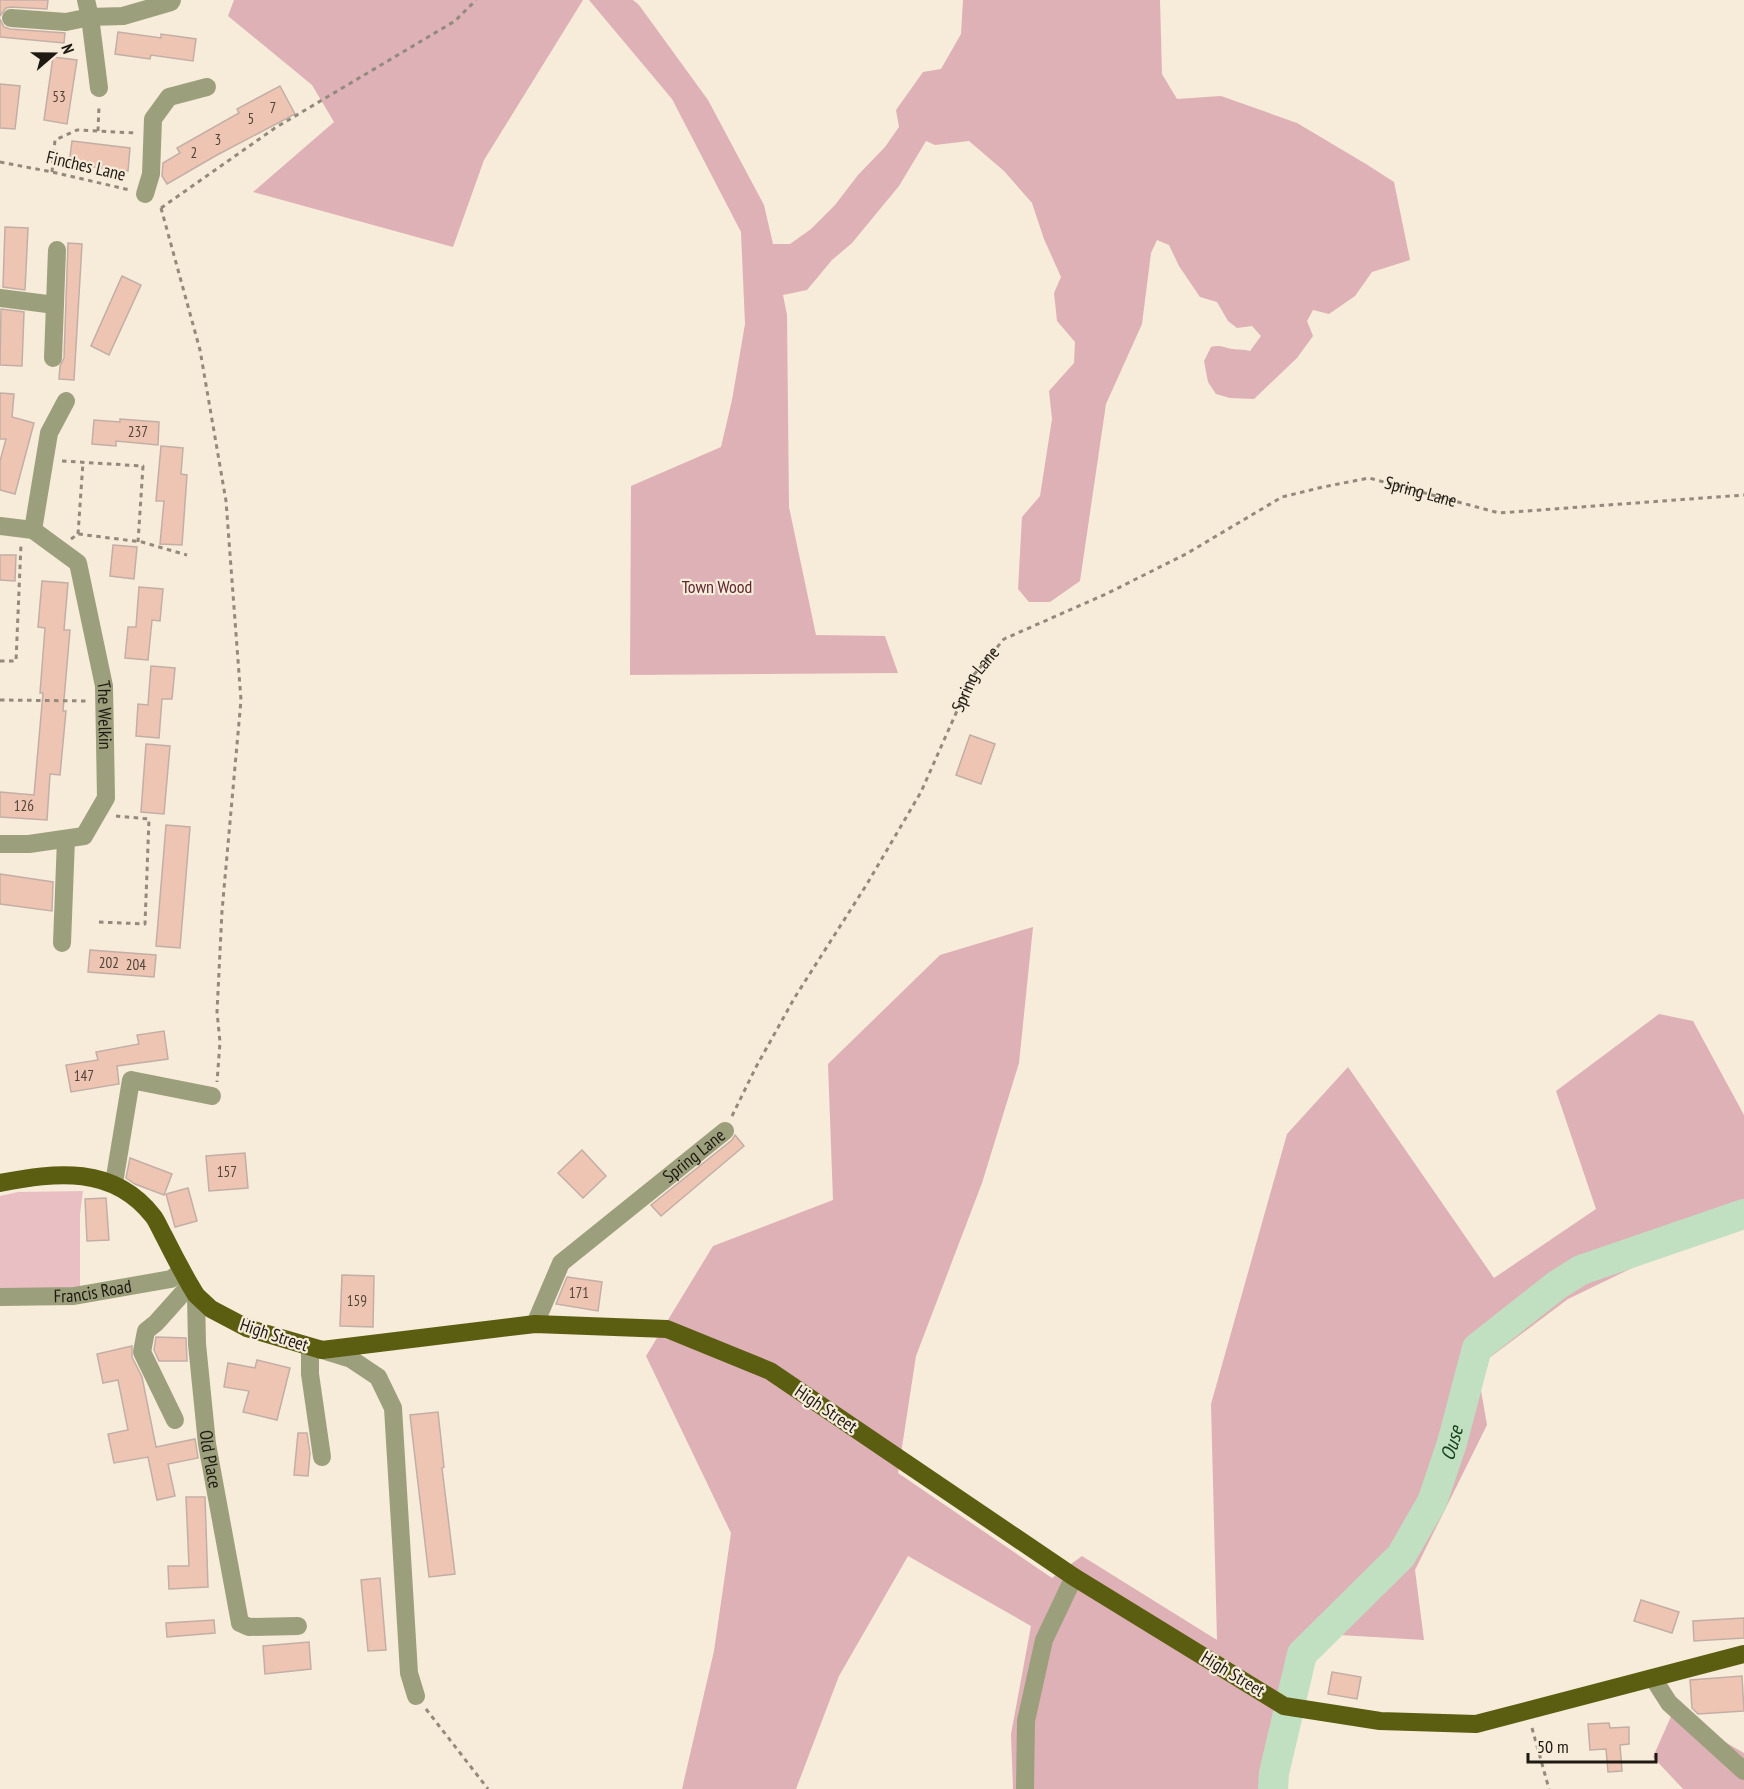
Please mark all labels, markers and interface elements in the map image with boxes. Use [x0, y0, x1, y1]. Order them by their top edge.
north arrow [24, 24, 84, 84]
text: N [57, 41, 79, 56]
house number: 53 [52, 87, 66, 106]
house number: 7 [270, 98, 276, 117]
house number: 5 [248, 109, 254, 128]
house number: 3 [215, 130, 221, 149]
house number: 2 [191, 143, 197, 162]
street label: Finches Lane [44, 145, 128, 186]
house number: 237 [128, 422, 148, 441]
street label: Spring Lane [1382, 471, 1459, 512]
park label: Town Wood [682, 575, 752, 598]
street label: Spring Lane [946, 641, 1004, 715]
street label: The Welkin [92, 678, 117, 750]
house number: 126 [14, 796, 34, 815]
house number: 202 [99, 953, 119, 972]
house number: 204 [126, 955, 146, 974]
house number: 147 [74, 1066, 94, 1085]
street label: Spring Lane [658, 1124, 730, 1188]
house number: 157 [217, 1162, 237, 1181]
street label: Francis Road [54, 1274, 133, 1307]
house number: 171 [569, 1283, 589, 1302]
house number: 159 [347, 1291, 367, 1310]
street label: High Street [237, 1313, 311, 1356]
street label: High Street [791, 1379, 862, 1438]
water label: Ouse [1434, 1421, 1469, 1464]
street label: Old Place [195, 1429, 227, 1490]
street label: High Street [1197, 1646, 1269, 1702]
scale bar [1528, 1726, 1656, 1764]
text: 50 m [1537, 1735, 1569, 1758]

